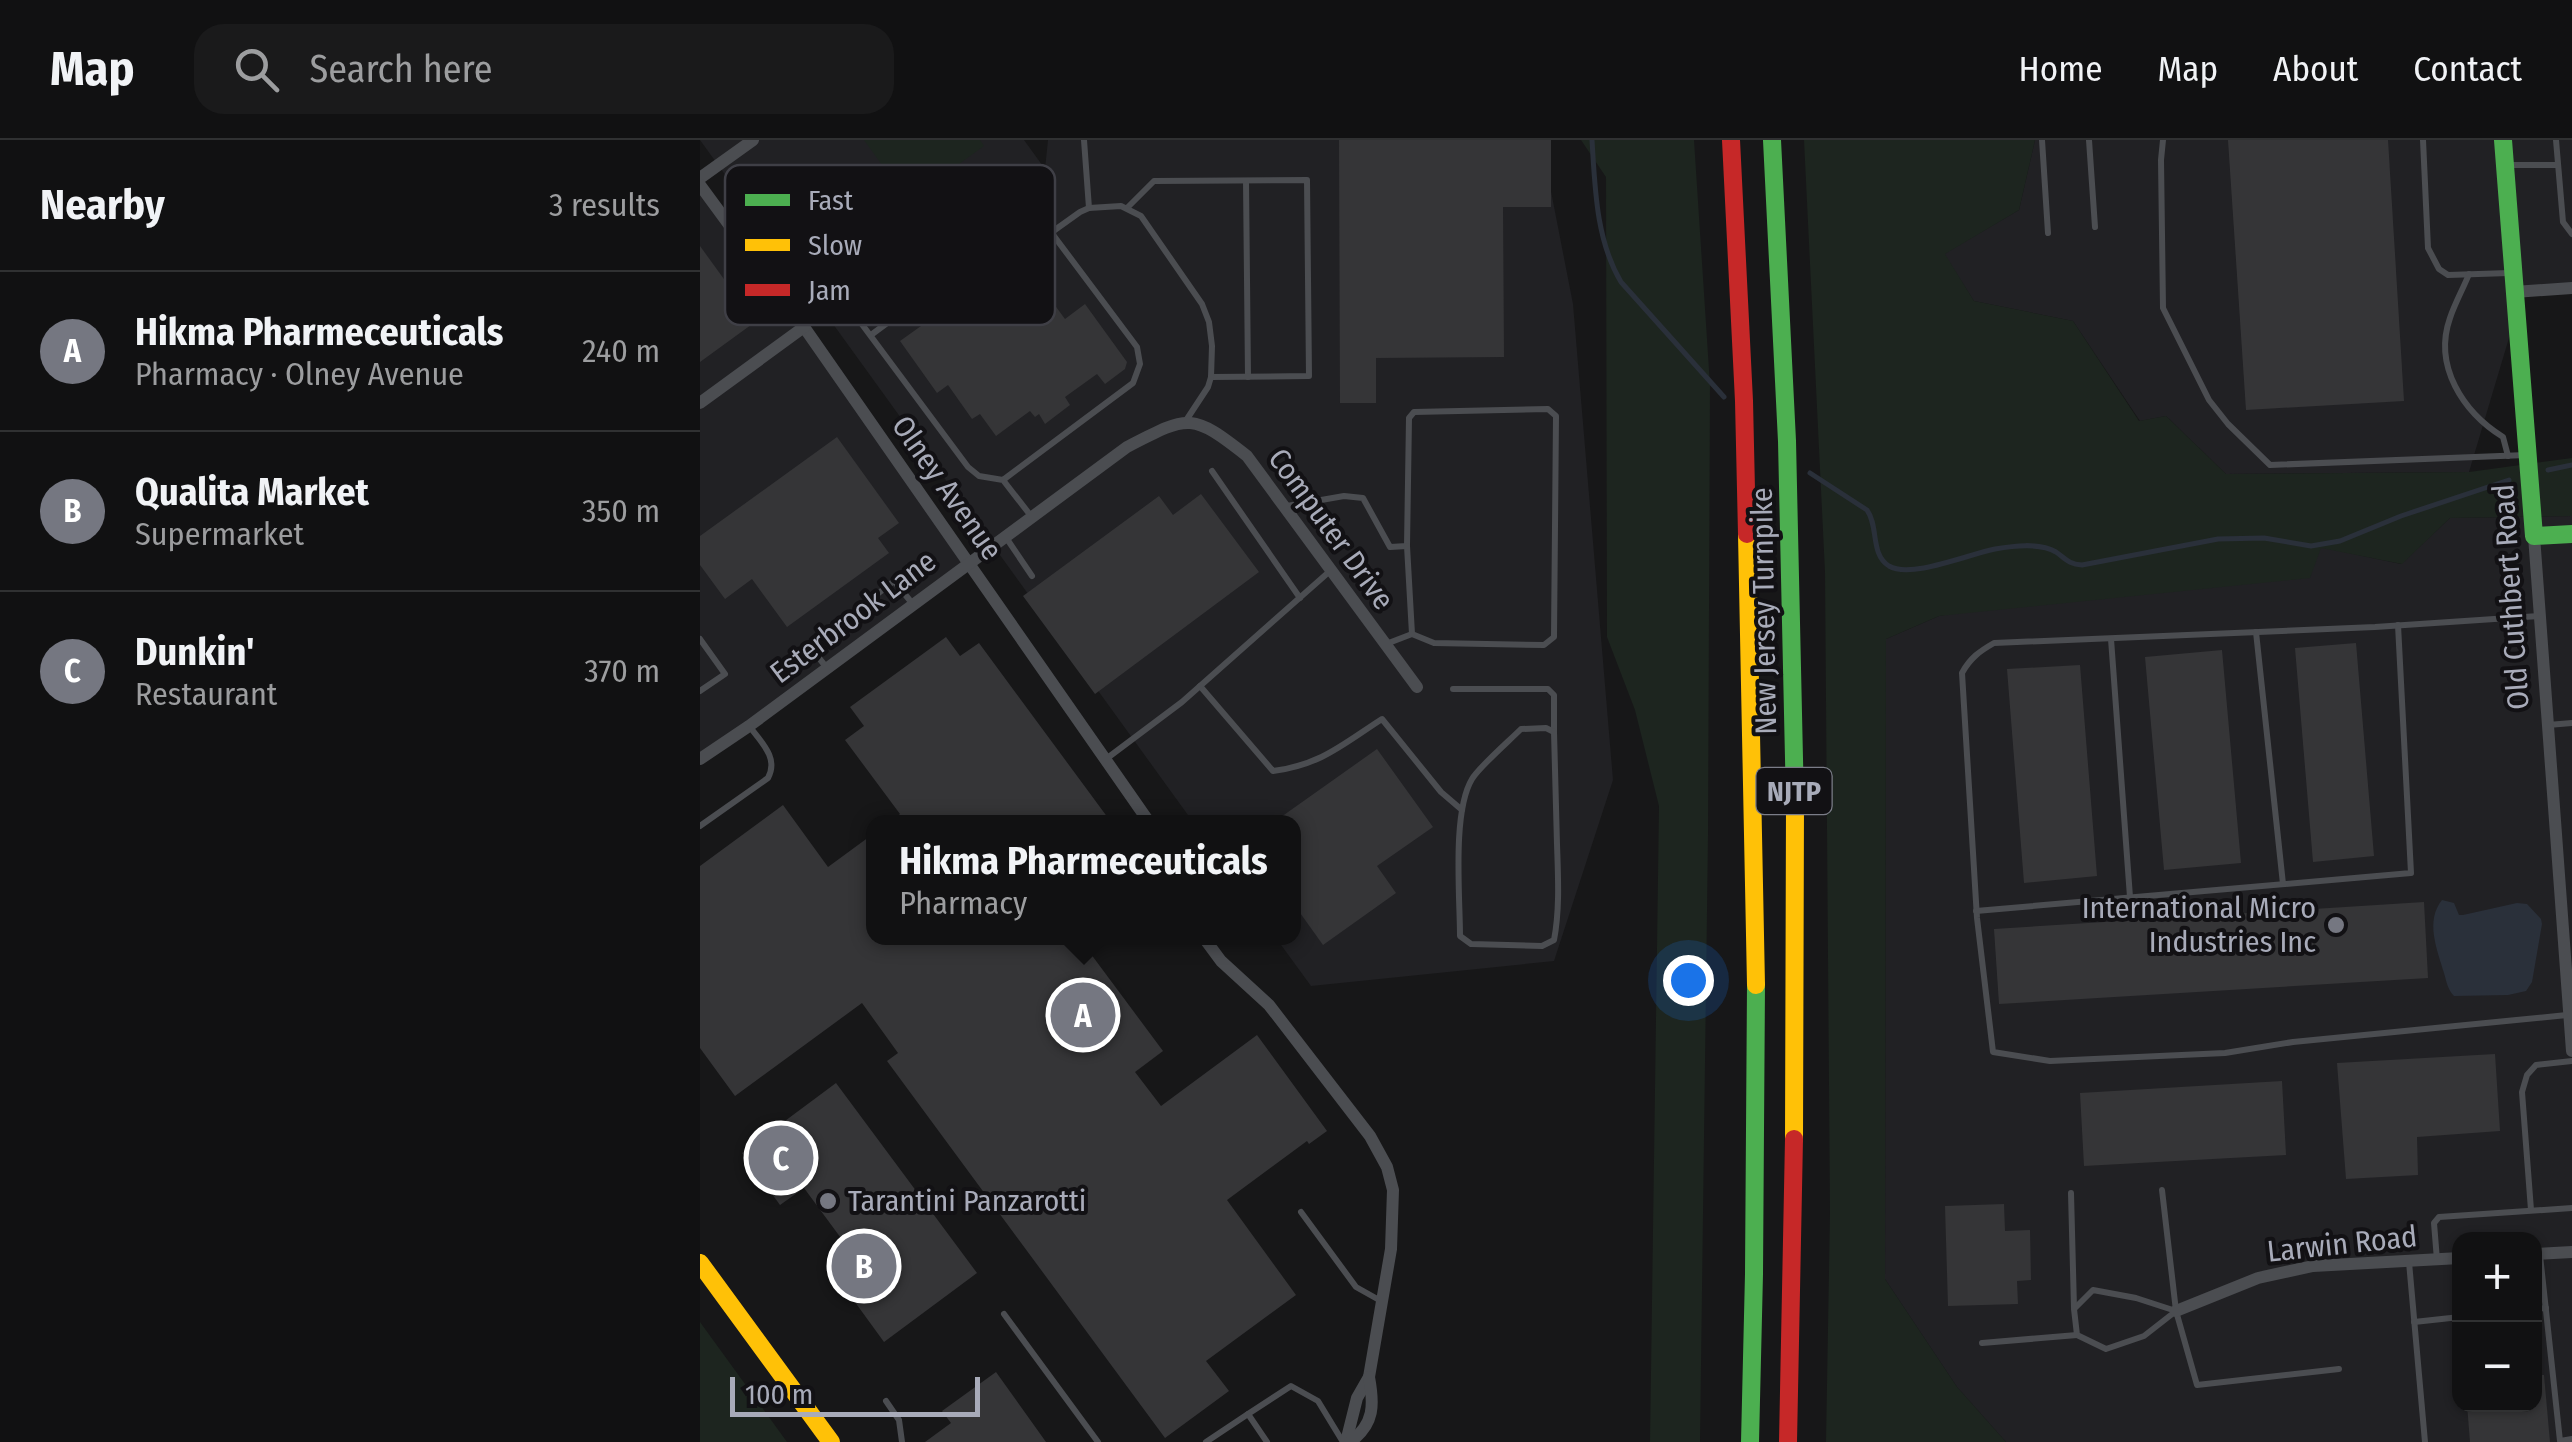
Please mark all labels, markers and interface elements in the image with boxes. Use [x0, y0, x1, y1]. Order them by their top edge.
search box [194, 24, 894, 114]
text: Map [50, 40, 134, 98]
icon: search [229, 42, 284, 97]
text: Search here [309, 46, 493, 92]
text: Home [2019, 48, 2102, 90]
text: Map [2157, 48, 2218, 90]
text: About [2273, 48, 2358, 90]
text: Contact [2413, 48, 2522, 90]
legend [725, 165, 1055, 325]
text: Nearby [40, 180, 165, 230]
text: Fast [808, 184, 854, 217]
text: 3 results [549, 186, 660, 224]
text: Slow [808, 229, 862, 262]
text: Jam [808, 274, 851, 307]
text: Hikma Pharmeceuticals [135, 309, 503, 355]
text: A [64, 332, 81, 370]
text: 240 m [582, 332, 660, 370]
text: Pharmacy · Olney Avenue [135, 355, 464, 393]
street label: Olney Avenue [884, 409, 1010, 567]
street label: Computer Drive [1260, 441, 1402, 617]
text: Qualita Market [135, 469, 369, 515]
street label: Old Cuthbert Road [2485, 483, 2537, 711]
street label: New Jersey Turnpike [1744, 487, 1784, 735]
text: B [64, 492, 81, 530]
text: 350 m [582, 492, 660, 530]
text: Supermarket [135, 515, 304, 553]
street label: Esterbrook Lane [763, 543, 943, 691]
text: Dunkin' [135, 629, 254, 675]
text: C [64, 652, 81, 690]
text: 370 m [584, 652, 660, 690]
text: Restaurant [135, 675, 277, 713]
road number: NJTP [1756, 768, 1832, 814]
popup [866, 815, 1301, 945]
text: Hikma Pharmeceuticals [899, 838, 1268, 884]
text: Pharmacy [899, 884, 1027, 922]
place label: International Micro Industries Inc [2082, 890, 2316, 960]
marker: International Micro Industries Inc [2325, 914, 2347, 936]
your location [1663, 955, 1714, 1006]
pin: A [1050, 978, 1116, 1052]
pin: C [748, 1120, 814, 1196]
place label: Tarantini Panzarotti [848, 1183, 1086, 1219]
marker: Tarantini Panzarotti [817, 1190, 839, 1212]
street label: Larwin Road [2265, 1218, 2419, 1270]
pin: B [832, 1228, 896, 1304]
map controls [2452, 1232, 2542, 1412]
button: + [2452, 1232, 2542, 1322]
button: − [2452, 1322, 2542, 1412]
scale bar [730, 1372, 980, 1416]
text: 100 m [745, 1378, 813, 1411]

